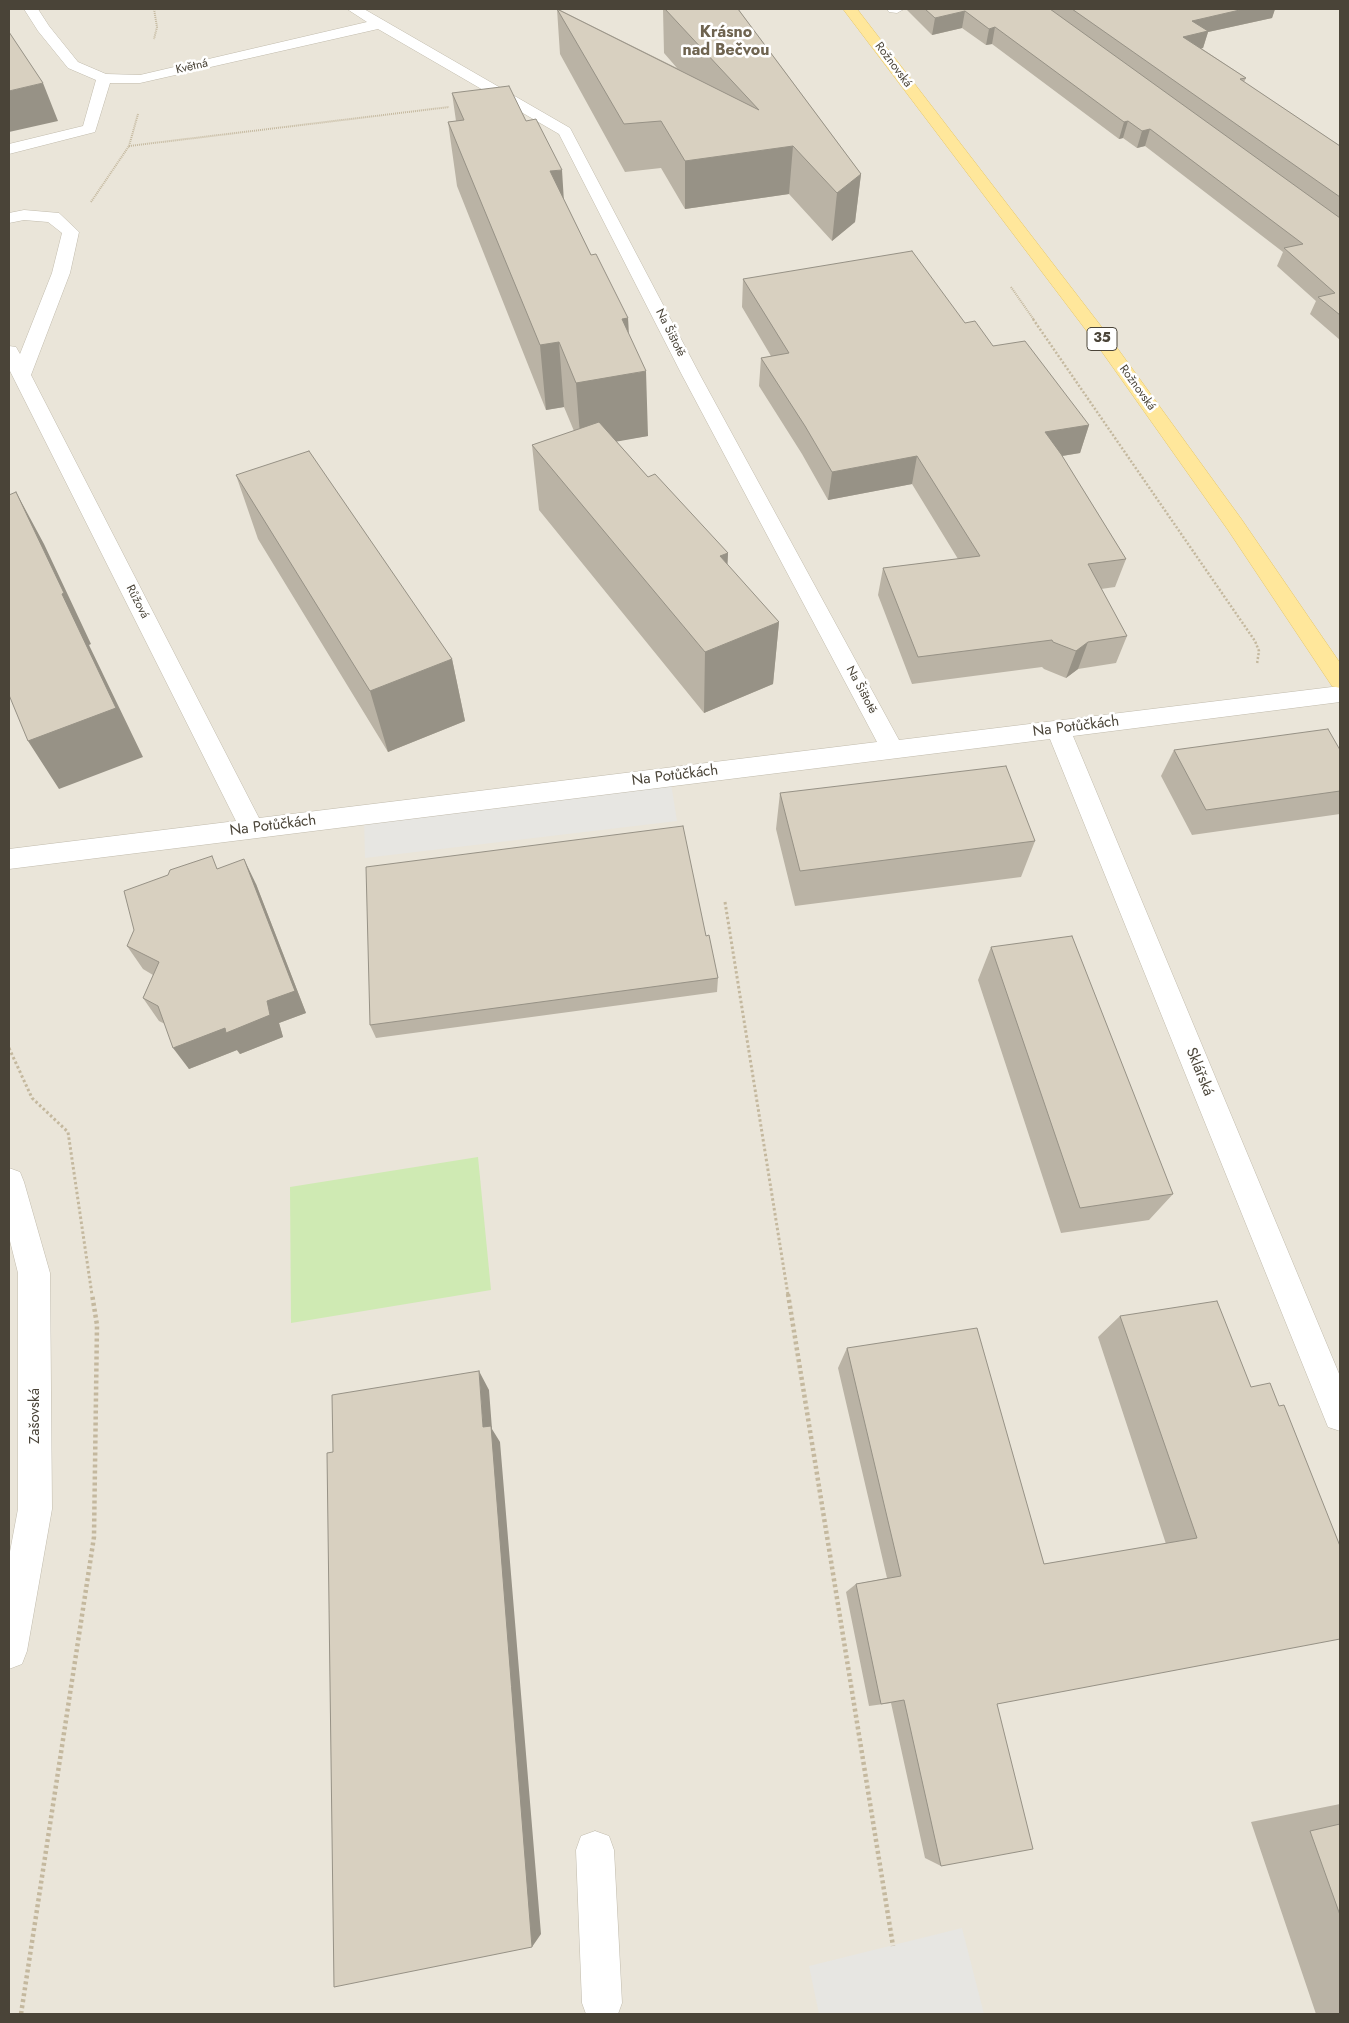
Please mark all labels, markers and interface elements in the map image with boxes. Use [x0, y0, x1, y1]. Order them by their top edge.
district label: Krásno nad Bečvou [682, 23, 770, 61]
street label: Rožnovská [871, 40, 915, 90]
street label: Květná [175, 56, 209, 78]
street label: Na Šištotě [652, 307, 688, 359]
road number: 35 [1087, 328, 1117, 350]
street label: Rožnovská [1116, 362, 1158, 414]
street label: Růžová [122, 583, 152, 621]
street label: Na Šištotě [843, 664, 879, 716]
street label: Na Potůčkách [1032, 713, 1120, 741]
street label: Na Potůčkách [631, 762, 719, 790]
street label: Na Potůčkách [229, 812, 317, 840]
street label: Sklářská [1181, 1045, 1217, 1099]
street label: Zašovská [26, 1388, 44, 1444]

